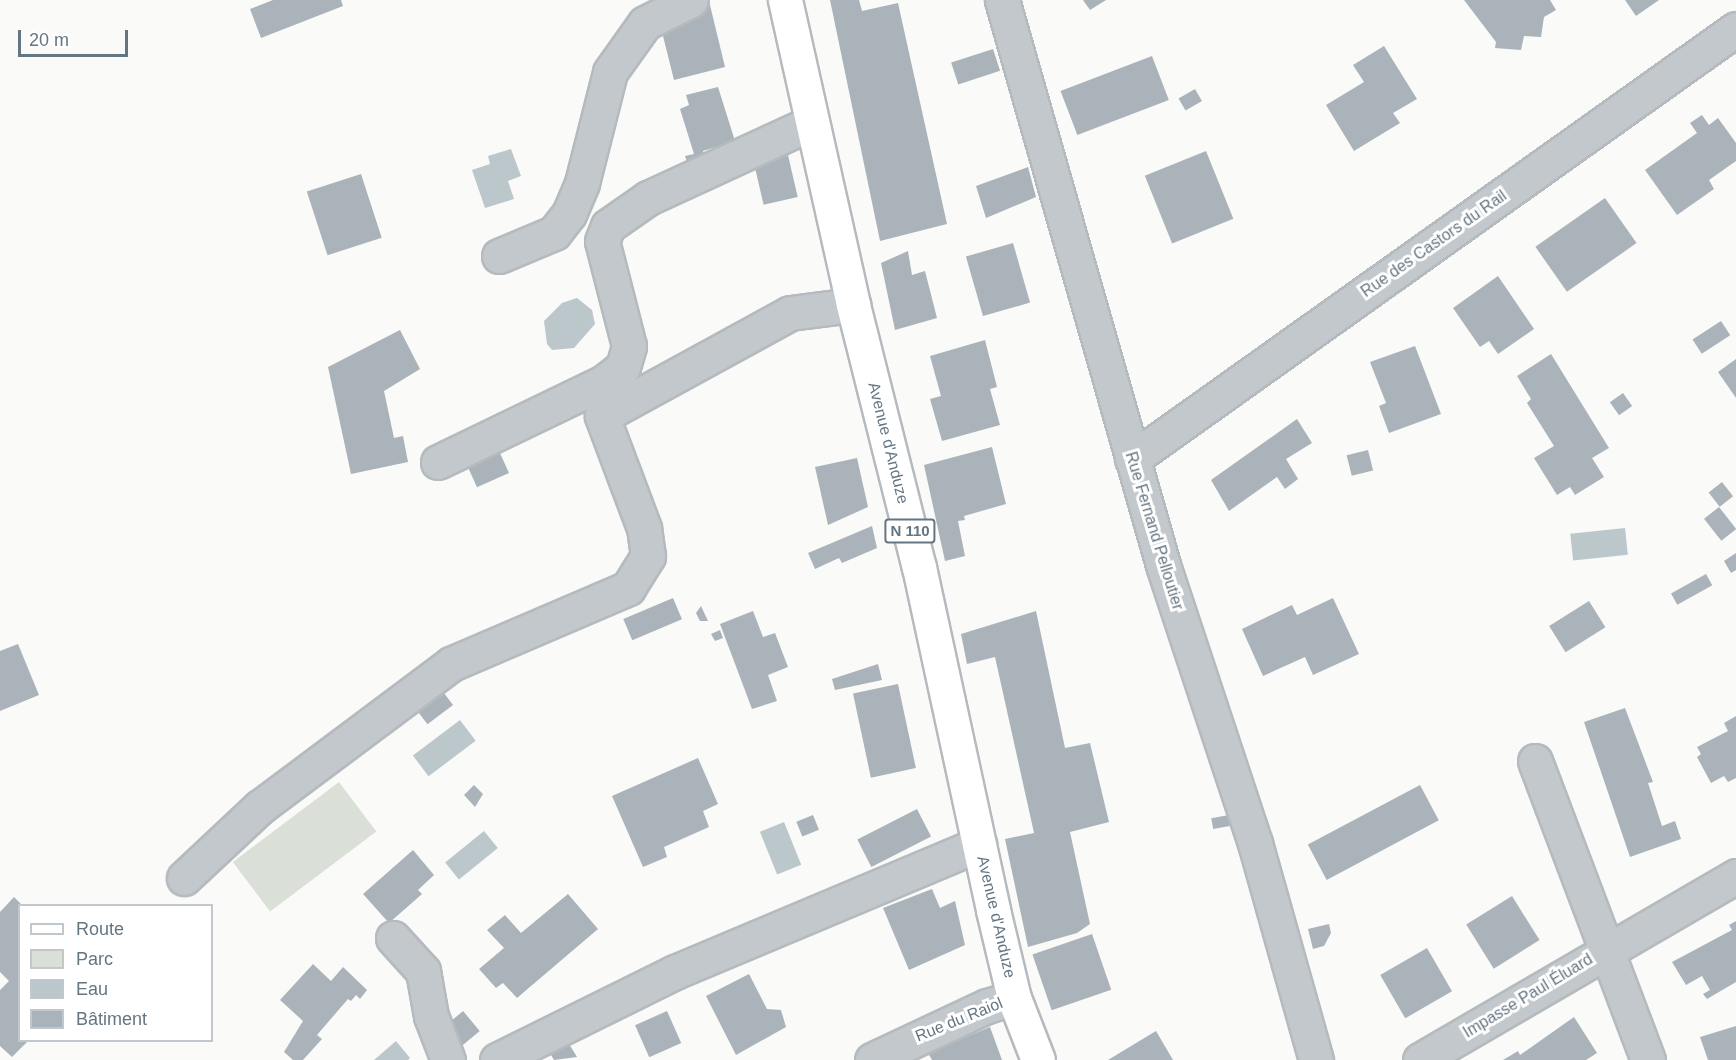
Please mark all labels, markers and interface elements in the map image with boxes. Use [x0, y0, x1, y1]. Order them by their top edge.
scale bar [21, 18, 130, 56]
text: 20 m [29, 30, 69, 50]
street label: Rue des Castors du Rail [1357, 186, 1511, 302]
street label: Avenue d'Anduze [864, 380, 912, 506]
street label: Rue Fernand Pelloutier [1121, 450, 1187, 612]
road number: N 110 [883, 519, 937, 543]
street label: Avenue d'Anduze [973, 854, 1019, 980]
legend [18, 904, 213, 1042]
text: Route [76, 919, 124, 939]
text: Parc [76, 949, 113, 969]
street label: Impasse Paul Éluard [1460, 950, 1596, 1042]
text: Eau [76, 979, 108, 999]
street label: Rue du Raiol [913, 994, 1005, 1046]
text: Bâtiment [76, 1009, 147, 1029]

